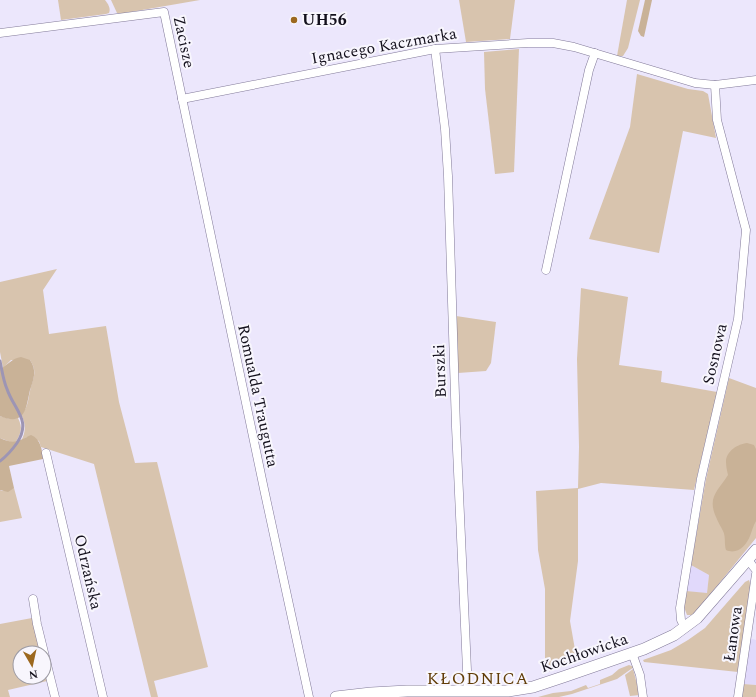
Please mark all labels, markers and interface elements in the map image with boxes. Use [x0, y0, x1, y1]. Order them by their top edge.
place label: UH56 [302, 8, 347, 32]
street label: Zacisze [167, 14, 201, 70]
marker: UH56 [289, 15, 299, 25]
street label: Ignacego Kaczmarka [309, 21, 459, 71]
street label: Sosnowa [696, 321, 734, 387]
street label: Romualda Traugutta [231, 322, 285, 470]
street label: Burszki [427, 344, 453, 398]
street label: Odrzańska [68, 532, 108, 612]
street label: Łanowa [717, 605, 749, 663]
street label: Kochłowicka [537, 627, 631, 679]
north arrow [12, 645, 52, 685]
text: N [28, 665, 39, 683]
district label: KŁODNICA [427, 666, 529, 692]

